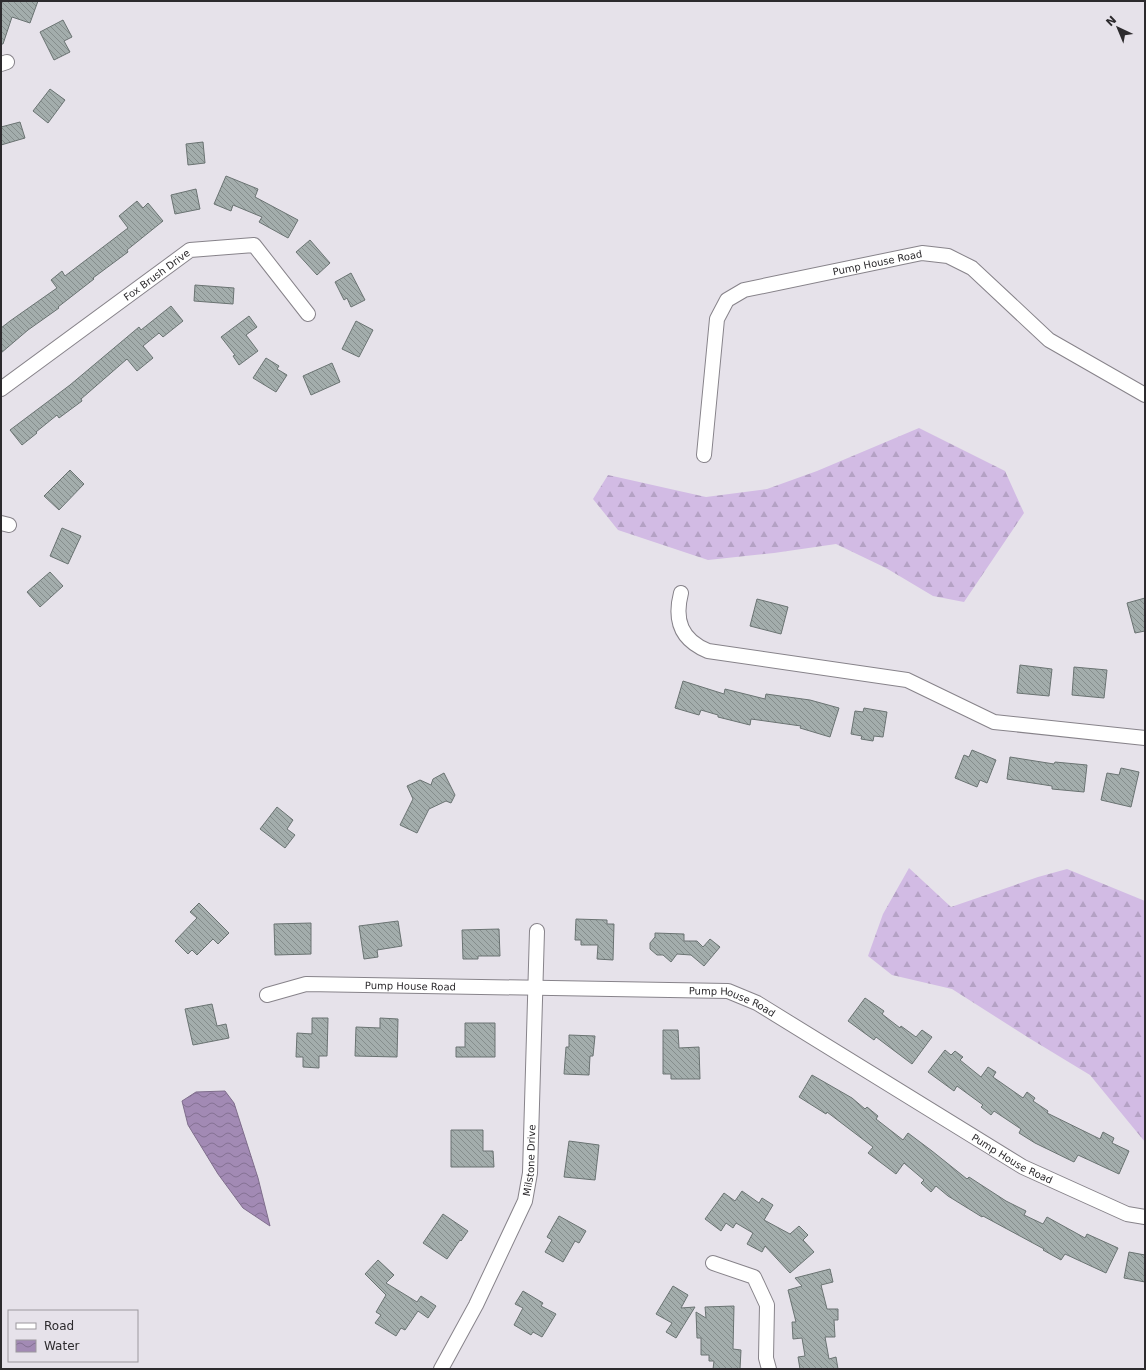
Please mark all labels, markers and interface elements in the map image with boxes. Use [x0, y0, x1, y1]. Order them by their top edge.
north arrow [1098, 8, 1138, 48]
text: N [1104, 13, 1119, 29]
street label: Fox Brush Drive [122, 247, 192, 303]
street label: Pump House Road [832, 248, 923, 277]
street label: Pump House Road [365, 980, 456, 992]
street label: Pump House Road [689, 985, 777, 1019]
street label: Milstone Drive [521, 1124, 537, 1197]
street label: Pump House Road [970, 1132, 1054, 1186]
legend [8, 1310, 138, 1362]
text: Road [44, 1319, 74, 1333]
text: Water [44, 1339, 80, 1353]

